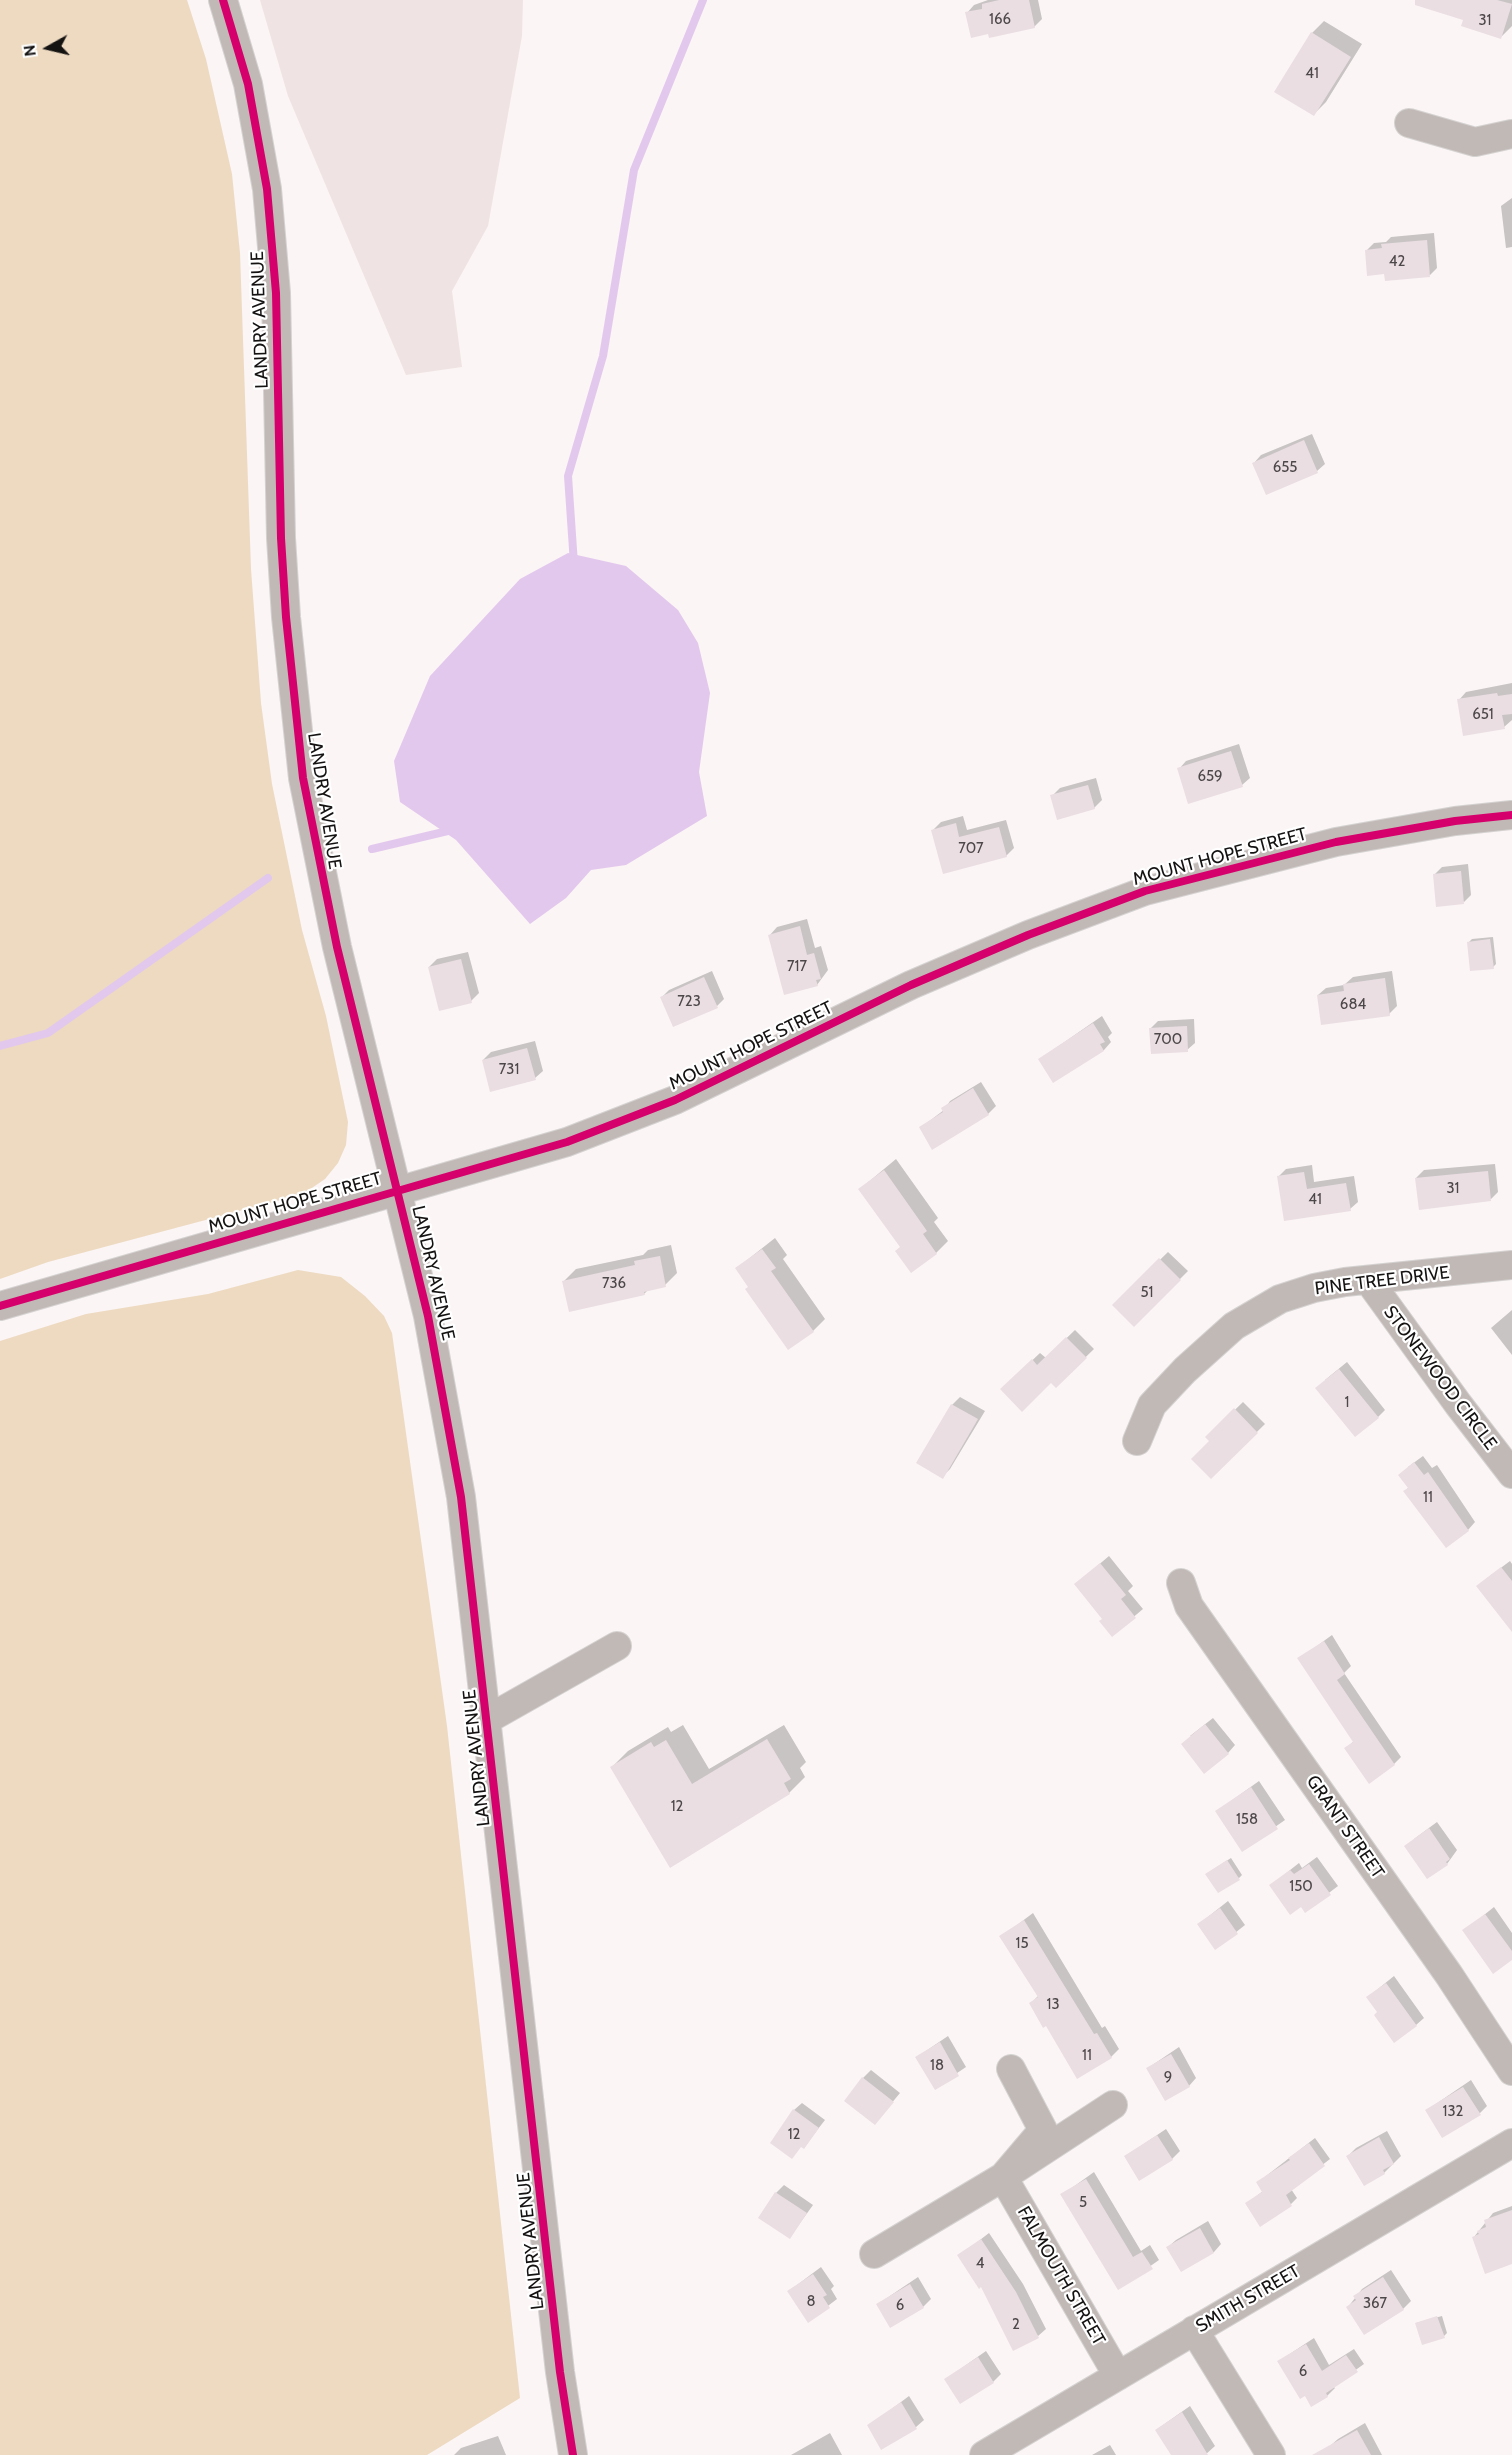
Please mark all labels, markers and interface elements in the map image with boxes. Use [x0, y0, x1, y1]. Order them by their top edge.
house number: 166 [989, 11, 1011, 29]
house number: 31 [1478, 12, 1492, 30]
north arrow [18, 18, 78, 78]
text: N [19, 44, 40, 57]
house number: 41 [1305, 65, 1319, 83]
street label: LANDRY AVENUE [247, 251, 273, 389]
house number: 42 [1389, 253, 1405, 271]
house number: 655 [1273, 459, 1297, 477]
house number: 651 [1472, 706, 1494, 724]
street label: LANDRY AVENUE [303, 731, 345, 871]
house number: 659 [1197, 768, 1223, 786]
street label: MOUNT HOPE STREET [1131, 823, 1309, 891]
house number: 707 [958, 840, 984, 858]
house number: 717 [787, 958, 807, 976]
house number: 723 [677, 993, 701, 1011]
house number: 684 [1340, 996, 1366, 1014]
street label: MOUNT HOPE STREET [666, 997, 836, 1095]
house number: 700 [1154, 1031, 1182, 1049]
house number: 731 [499, 1061, 519, 1079]
street label: MOUNT HOPE STREET [206, 1168, 384, 1238]
house number: 31 [1446, 1180, 1460, 1198]
house number: 41 [1308, 1191, 1322, 1209]
street label: LANDRY AVENUE [407, 1204, 459, 1342]
street label: PINE TREE DRIVE [1313, 1262, 1451, 1300]
house number: 736 [602, 1275, 626, 1293]
house number: 51 [1140, 1284, 1154, 1302]
street label: STONEWOOD CIRCLE [1379, 1302, 1501, 1454]
house number: 1 [1345, 1394, 1349, 1412]
house number: 11 [1423, 1489, 1433, 1507]
street label: LANDRY AVENUE [459, 1688, 495, 1828]
street label: GRANT STREET [1301, 1771, 1389, 1883]
house number: 12 [671, 1798, 683, 1816]
house number: 158 [1236, 1811, 1258, 1829]
house number: 150 [1289, 1878, 1313, 1896]
house number: 15 [1015, 1935, 1029, 1953]
house number: 13 [1046, 1996, 1060, 2014]
house number: 11 [1082, 2047, 1092, 2065]
house number: 18 [930, 2057, 944, 2075]
house number: 9 [1164, 2069, 1172, 2087]
house number: 132 [1443, 2103, 1463, 2121]
house number: 12 [788, 2126, 800, 2144]
street label: LANDRY AVENUE [513, 2171, 549, 2311]
house number: 5 [1079, 2194, 1087, 2212]
street label: FALMOUTH STREET [1012, 2203, 1110, 2349]
house number: 4 [976, 2255, 984, 2273]
street label: SMITH STREET [1192, 2261, 1304, 2337]
house number: 8 [806, 2293, 816, 2311]
house number: 367 [1363, 2295, 1387, 2313]
house number: 6 [896, 2297, 904, 2315]
house number: 2 [1012, 2316, 1020, 2334]
house number: 6 [1299, 2363, 1307, 2381]

